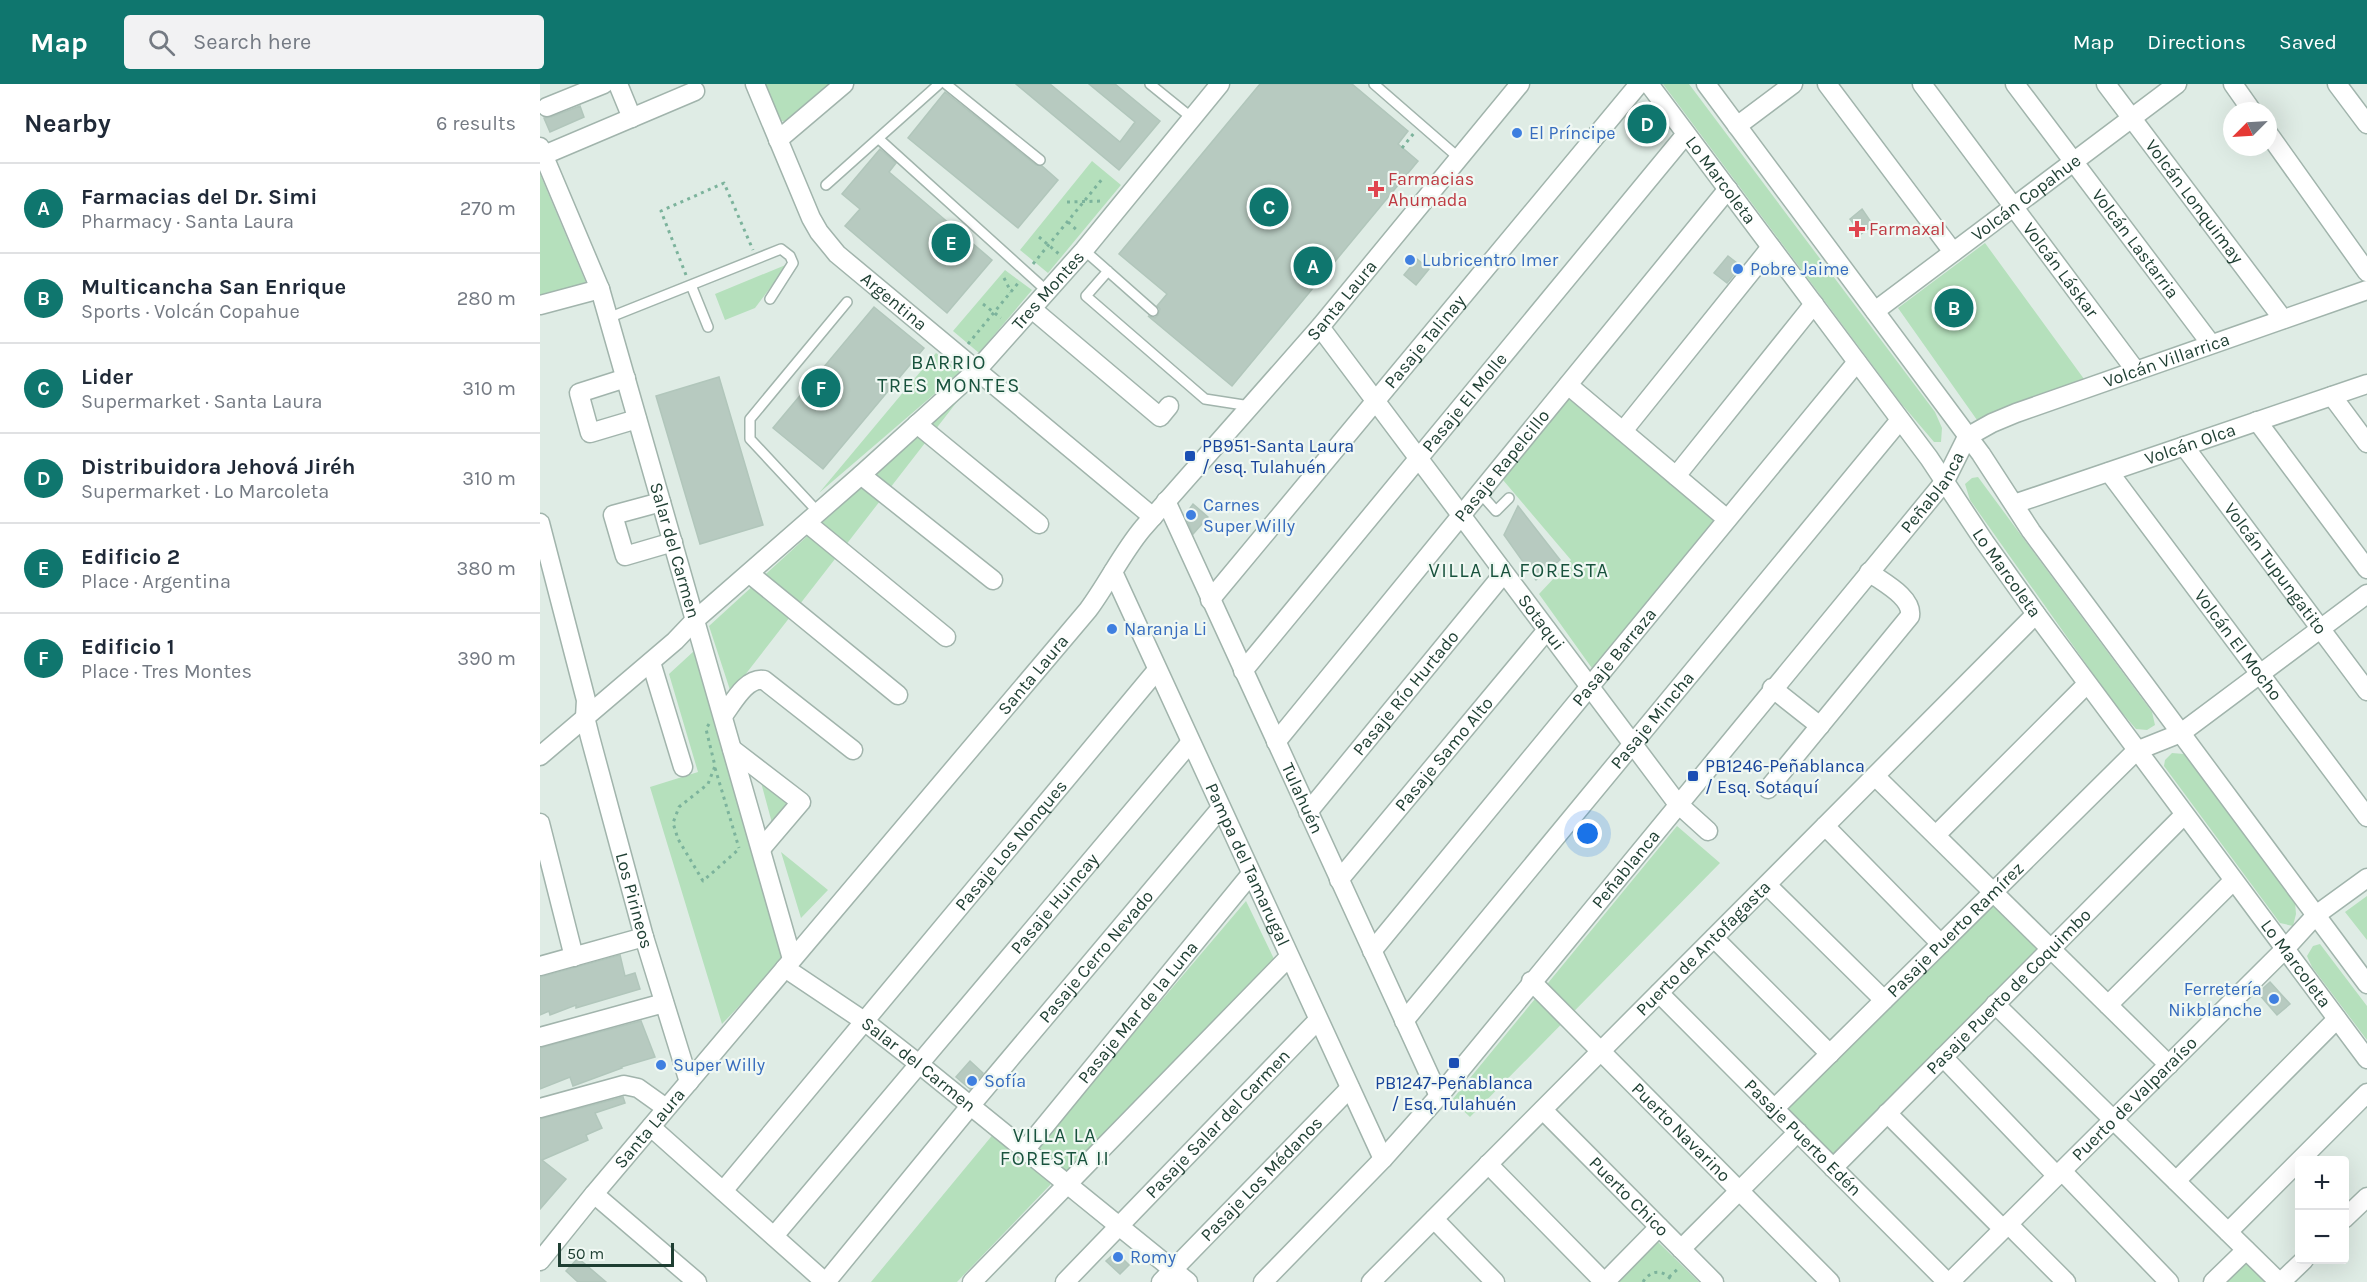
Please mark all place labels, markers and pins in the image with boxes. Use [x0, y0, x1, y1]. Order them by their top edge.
pin: D [1628, 102, 1666, 147]
place label: El Príncipe [1529, 122, 1616, 144]
marker: El Príncipe [1510, 126, 1524, 140]
place label: Farmacias Ahumada [1388, 168, 1474, 211]
marker: Farmacias Ahumada [1369, 182, 1383, 196]
pin: C [1250, 184, 1288, 230]
place label: Farmaxal [1869, 218, 1945, 240]
pin: E [932, 220, 970, 266]
marker: Farmaxal [1850, 222, 1864, 236]
pin: A [1294, 244, 1332, 288]
place label: Lubricentro Imer [1422, 249, 1559, 271]
marker: Lubricentro Imer [1403, 253, 1417, 267]
place label: Pobre Jaime [1750, 258, 1849, 280]
marker: Pobre Jaime [1731, 262, 1745, 276]
pin: B [1934, 286, 1974, 330]
pin: F [802, 366, 840, 410]
place label: PB951-Santa Laura / esq. Tulahuén [1202, 435, 1354, 478]
marker: PB951-Santa Laura / esq. Tulahuén [1183, 449, 1197, 463]
place label: Carnes Super Willy [1203, 494, 1296, 537]
marker: Carnes Super Willy [1184, 508, 1198, 522]
place label: Naranja Li [1124, 618, 1207, 640]
marker: Naranja Li [1105, 622, 1119, 636]
place label: PB1246-Peñablanca / Esq. Sotaquí [1705, 755, 1865, 798]
marker: PB1246-Peñablanca / Esq. Sotaquí [1686, 769, 1700, 783]
place label: Ferretería Nikblanche [2168, 978, 2262, 1021]
marker: Ferretería Nikblanche [2267, 992, 2281, 1006]
place label: Super Willy [673, 1054, 766, 1076]
marker: PB1247-Peñablanca / Esq. Tulahuén [1447, 1056, 1461, 1070]
marker: Super Willy [654, 1058, 668, 1072]
place label: Sofía [984, 1070, 1026, 1092]
place label: PB1247-Peñablanca / Esq. Tulahuén [1375, 1072, 1533, 1115]
marker: Sofía [965, 1074, 979, 1088]
place label: Romy [1130, 1246, 1177, 1268]
marker: Romy [1111, 1250, 1125, 1264]

